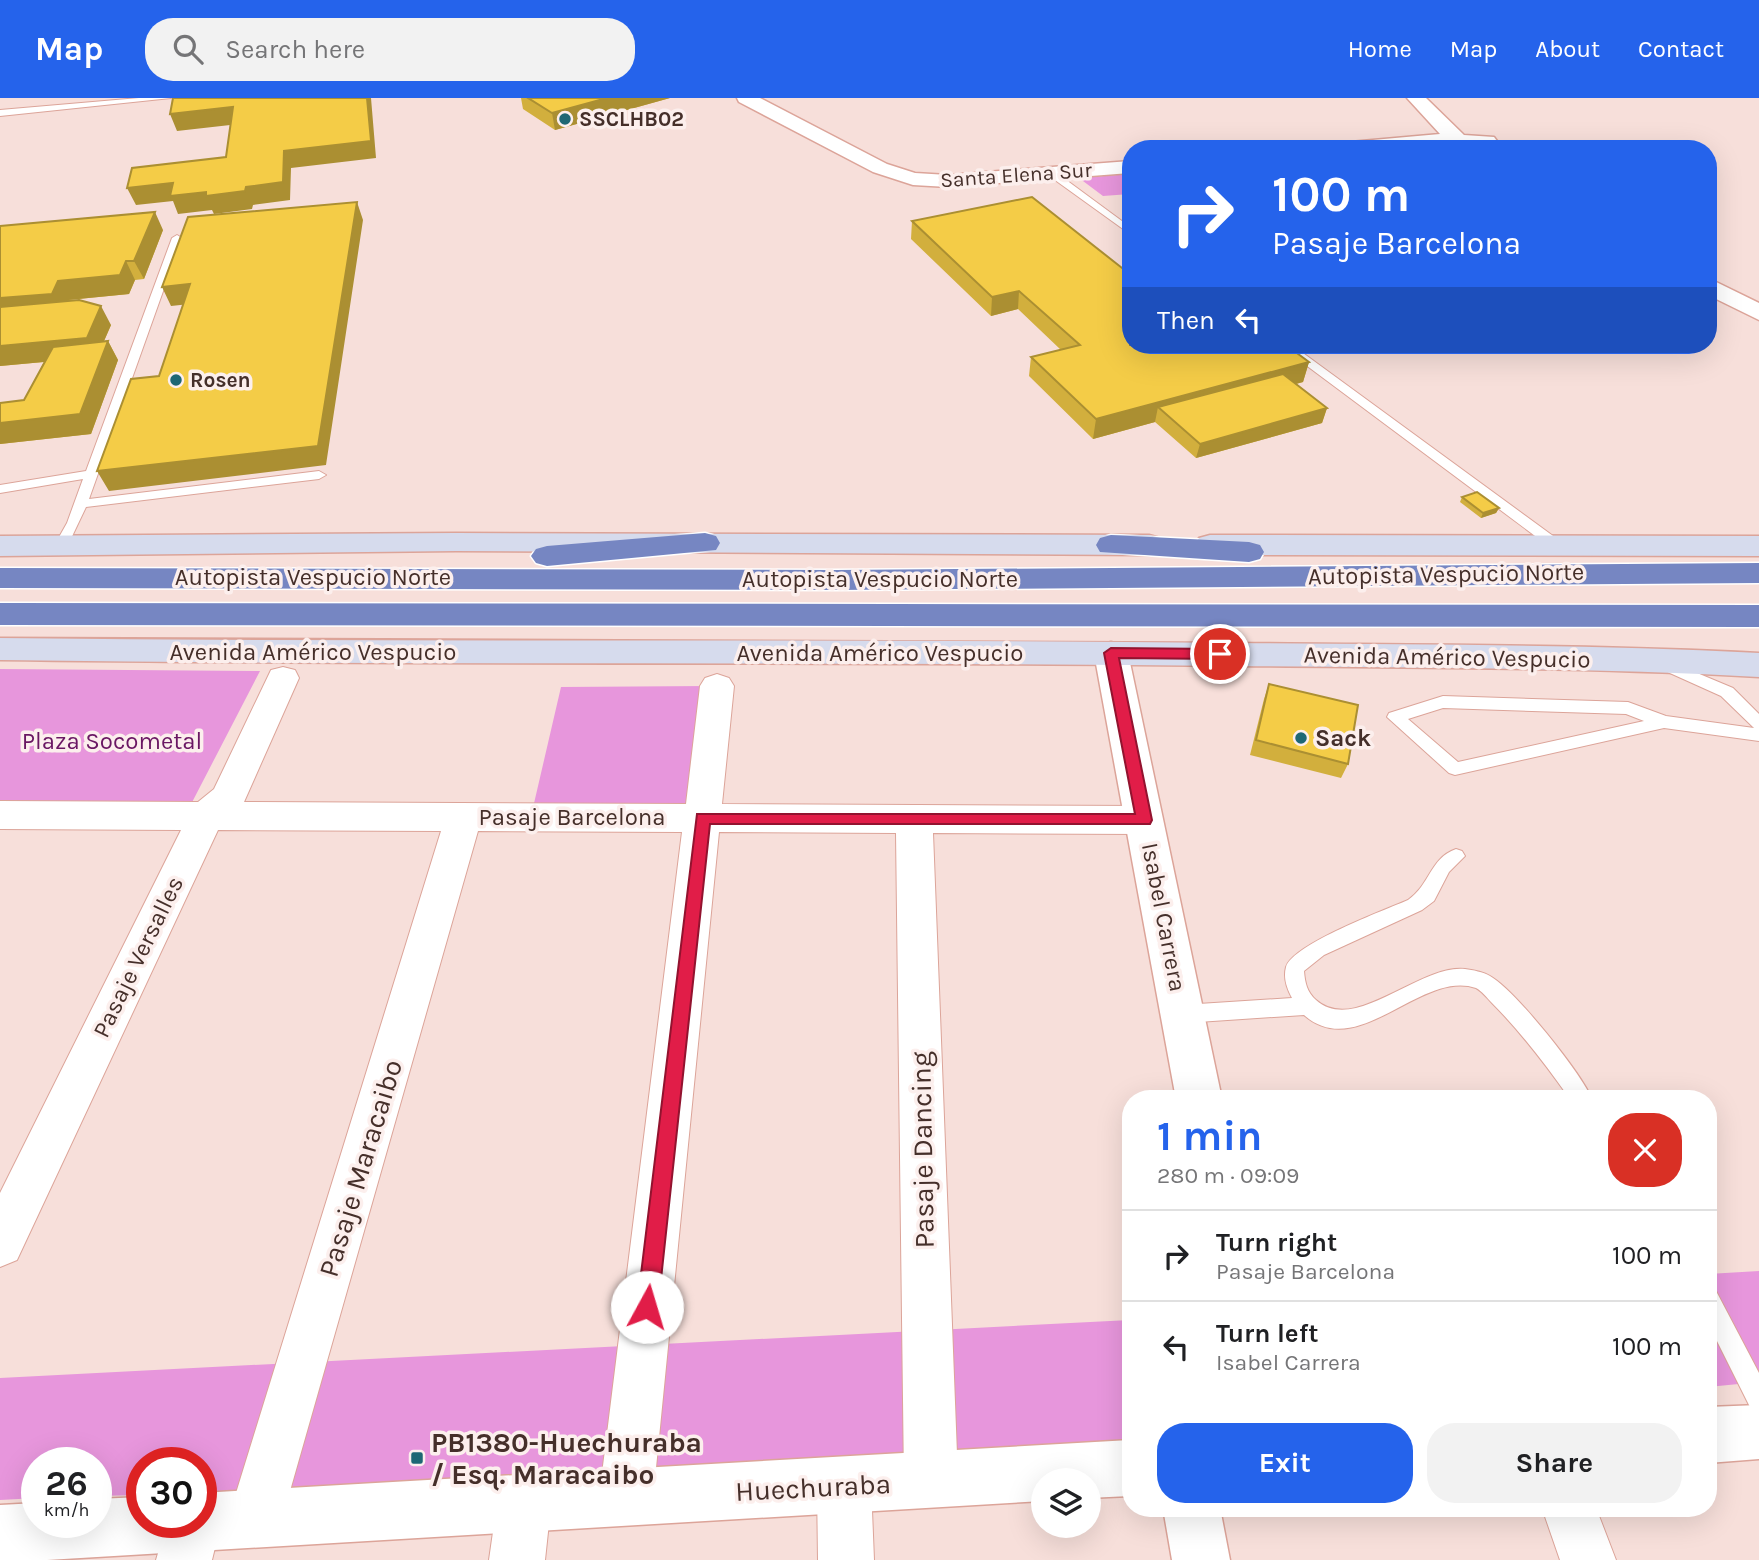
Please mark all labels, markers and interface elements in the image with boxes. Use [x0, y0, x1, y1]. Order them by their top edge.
search box [145, 18, 635, 81]
text: Map [35, 30, 103, 68]
icon: search [169, 30, 207, 68]
text: Search here [225, 34, 365, 65]
text: Home [1348, 35, 1412, 63]
text: Map [1450, 35, 1497, 63]
text: About [1535, 35, 1600, 63]
text: Contact [1638, 35, 1724, 63]
place label: SSCLHB02 [579, 107, 684, 131]
marker: SSCLHB02 [557, 111, 573, 127]
street label: Santa Elena Sur [939, 158, 1093, 192]
text: 100 m [1272, 166, 1410, 223]
icon: right [1157, 168, 1248, 259]
text: Pasaje Barcelona [1272, 225, 1521, 262]
icon: left [1229, 301, 1267, 339]
text: Then [1157, 305, 1215, 336]
place label: Rosen [190, 368, 251, 392]
marker: Rosen [168, 372, 184, 388]
street label: Autopista Vespucio Norte [1308, 558, 1584, 590]
street label: Autopista Vespucio Norte [175, 563, 451, 591]
street label: Autopista Vespucio Norte [742, 565, 1018, 593]
pin [1190, 624, 1250, 684]
icon: arrive [1201, 635, 1239, 673]
street label: Avenida Américo Vespucio [170, 638, 456, 666]
street label: Avenida Américo Vespucio [737, 639, 1023, 667]
street label: Avenida Américo Vespucio [1303, 640, 1591, 674]
place label: Sack [1315, 724, 1371, 752]
park label: Plaza Socometal [22, 727, 202, 755]
marker: Sack [1293, 730, 1309, 746]
street label: Pasaje Barcelona [479, 803, 665, 831]
street label: Isabel Carrera [1136, 840, 1192, 994]
street label: Pasaje Versalles [87, 872, 189, 1042]
street label: Pasaje Dancing [904, 1051, 941, 1249]
street label: Pasaje Maracaibo [312, 1055, 409, 1281]
text: 1 min [1157, 1111, 1262, 1161]
button: close [1608, 1113, 1682, 1187]
text: 280 m · 09:09 [1157, 1162, 1299, 1189]
text: Turn right [1216, 1227, 1337, 1258]
icon: right [1157, 1237, 1195, 1275]
text: 100 m [1612, 1240, 1682, 1271]
text: Pasaje Barcelona [1216, 1258, 1395, 1285]
position arrow [610, 1270, 684, 1344]
text: Turn left [1216, 1318, 1318, 1349]
icon: left [1157, 1328, 1195, 1366]
text: 100 m [1612, 1331, 1682, 1362]
text: Isabel Carrera [1216, 1349, 1361, 1376]
button: Exit [1157, 1423, 1413, 1503]
button: Share [1427, 1423, 1682, 1503]
place label: PB1380-Huechuraba / Esq. Maracaibo [431, 1426, 702, 1491]
speed limit sign: 30 [126, 1447, 217, 1538]
marker: PB1380-Huechuraba / Esq. Maracaibo [409, 1450, 425, 1466]
text: 26 [45, 1463, 88, 1504]
street label: Huechuraba [734, 1467, 892, 1508]
map controls [1031, 1468, 1101, 1538]
button: layers [1031, 1468, 1101, 1538]
text: km/h [44, 1499, 89, 1521]

